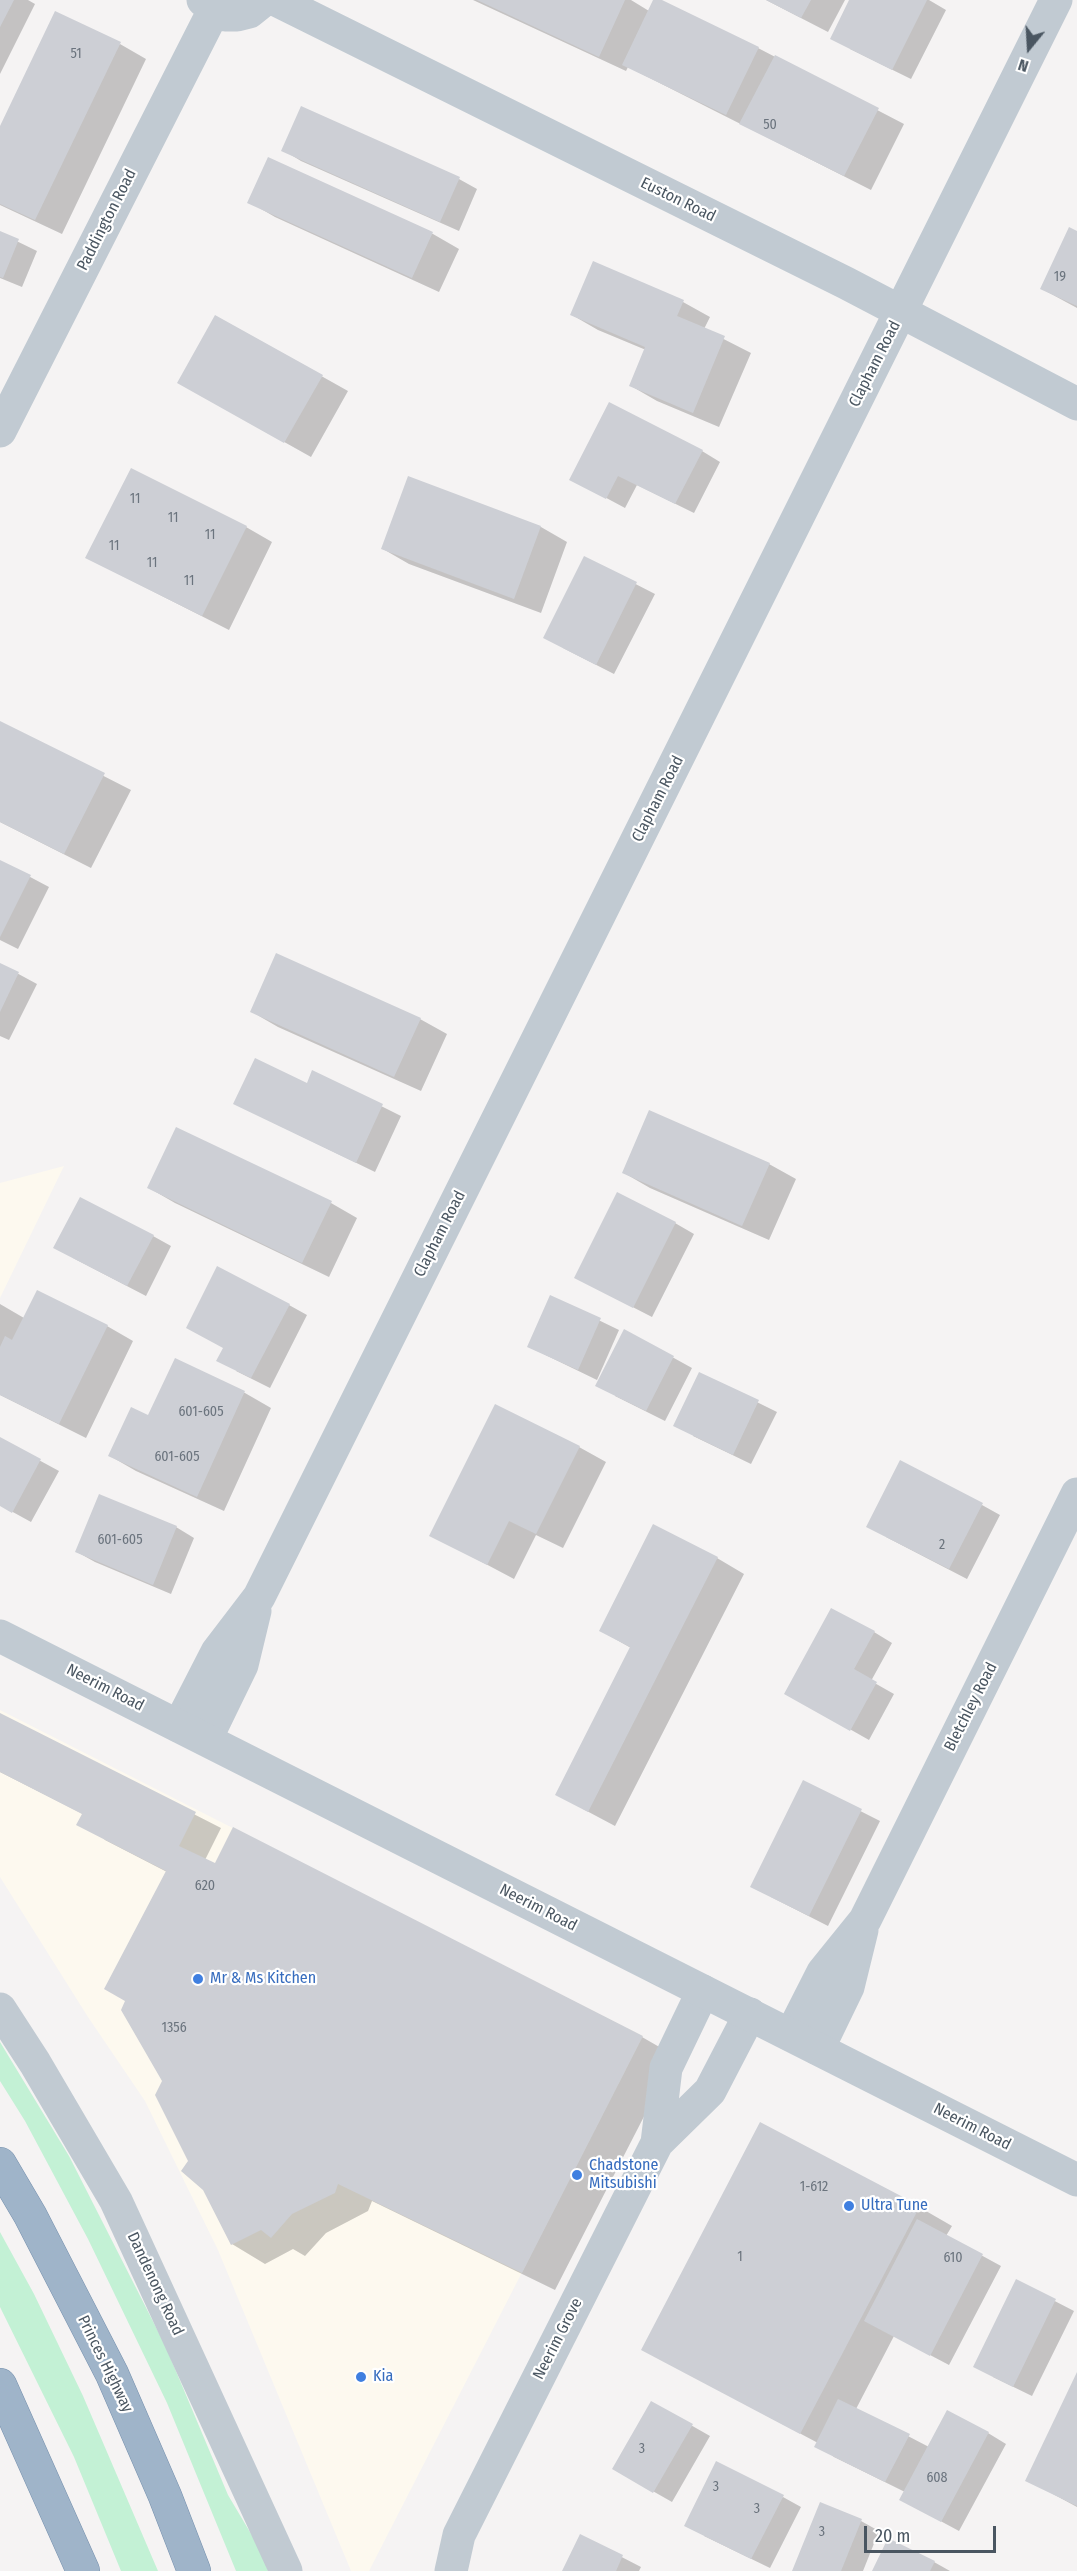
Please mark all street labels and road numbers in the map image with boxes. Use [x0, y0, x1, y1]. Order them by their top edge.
street label: Paddington Road [73, 166, 141, 274]
street label: Euston Road [637, 174, 719, 226]
street label: Clapham Road [845, 318, 905, 410]
street label: Clapham Road [628, 753, 688, 845]
street label: Clapham Road [410, 1188, 470, 1280]
street label: Bletchley Road [940, 1659, 1002, 1755]
street label: Neerim Road [63, 1660, 147, 1716]
street label: Neerim Road [496, 1880, 580, 1936]
street label: Neerim Road [930, 2099, 1014, 2155]
street label: Dandenong Road [123, 2229, 187, 2339]
street label: Neerim Grove [529, 2295, 587, 2383]
street label: Princes Highway [73, 2312, 137, 2416]

